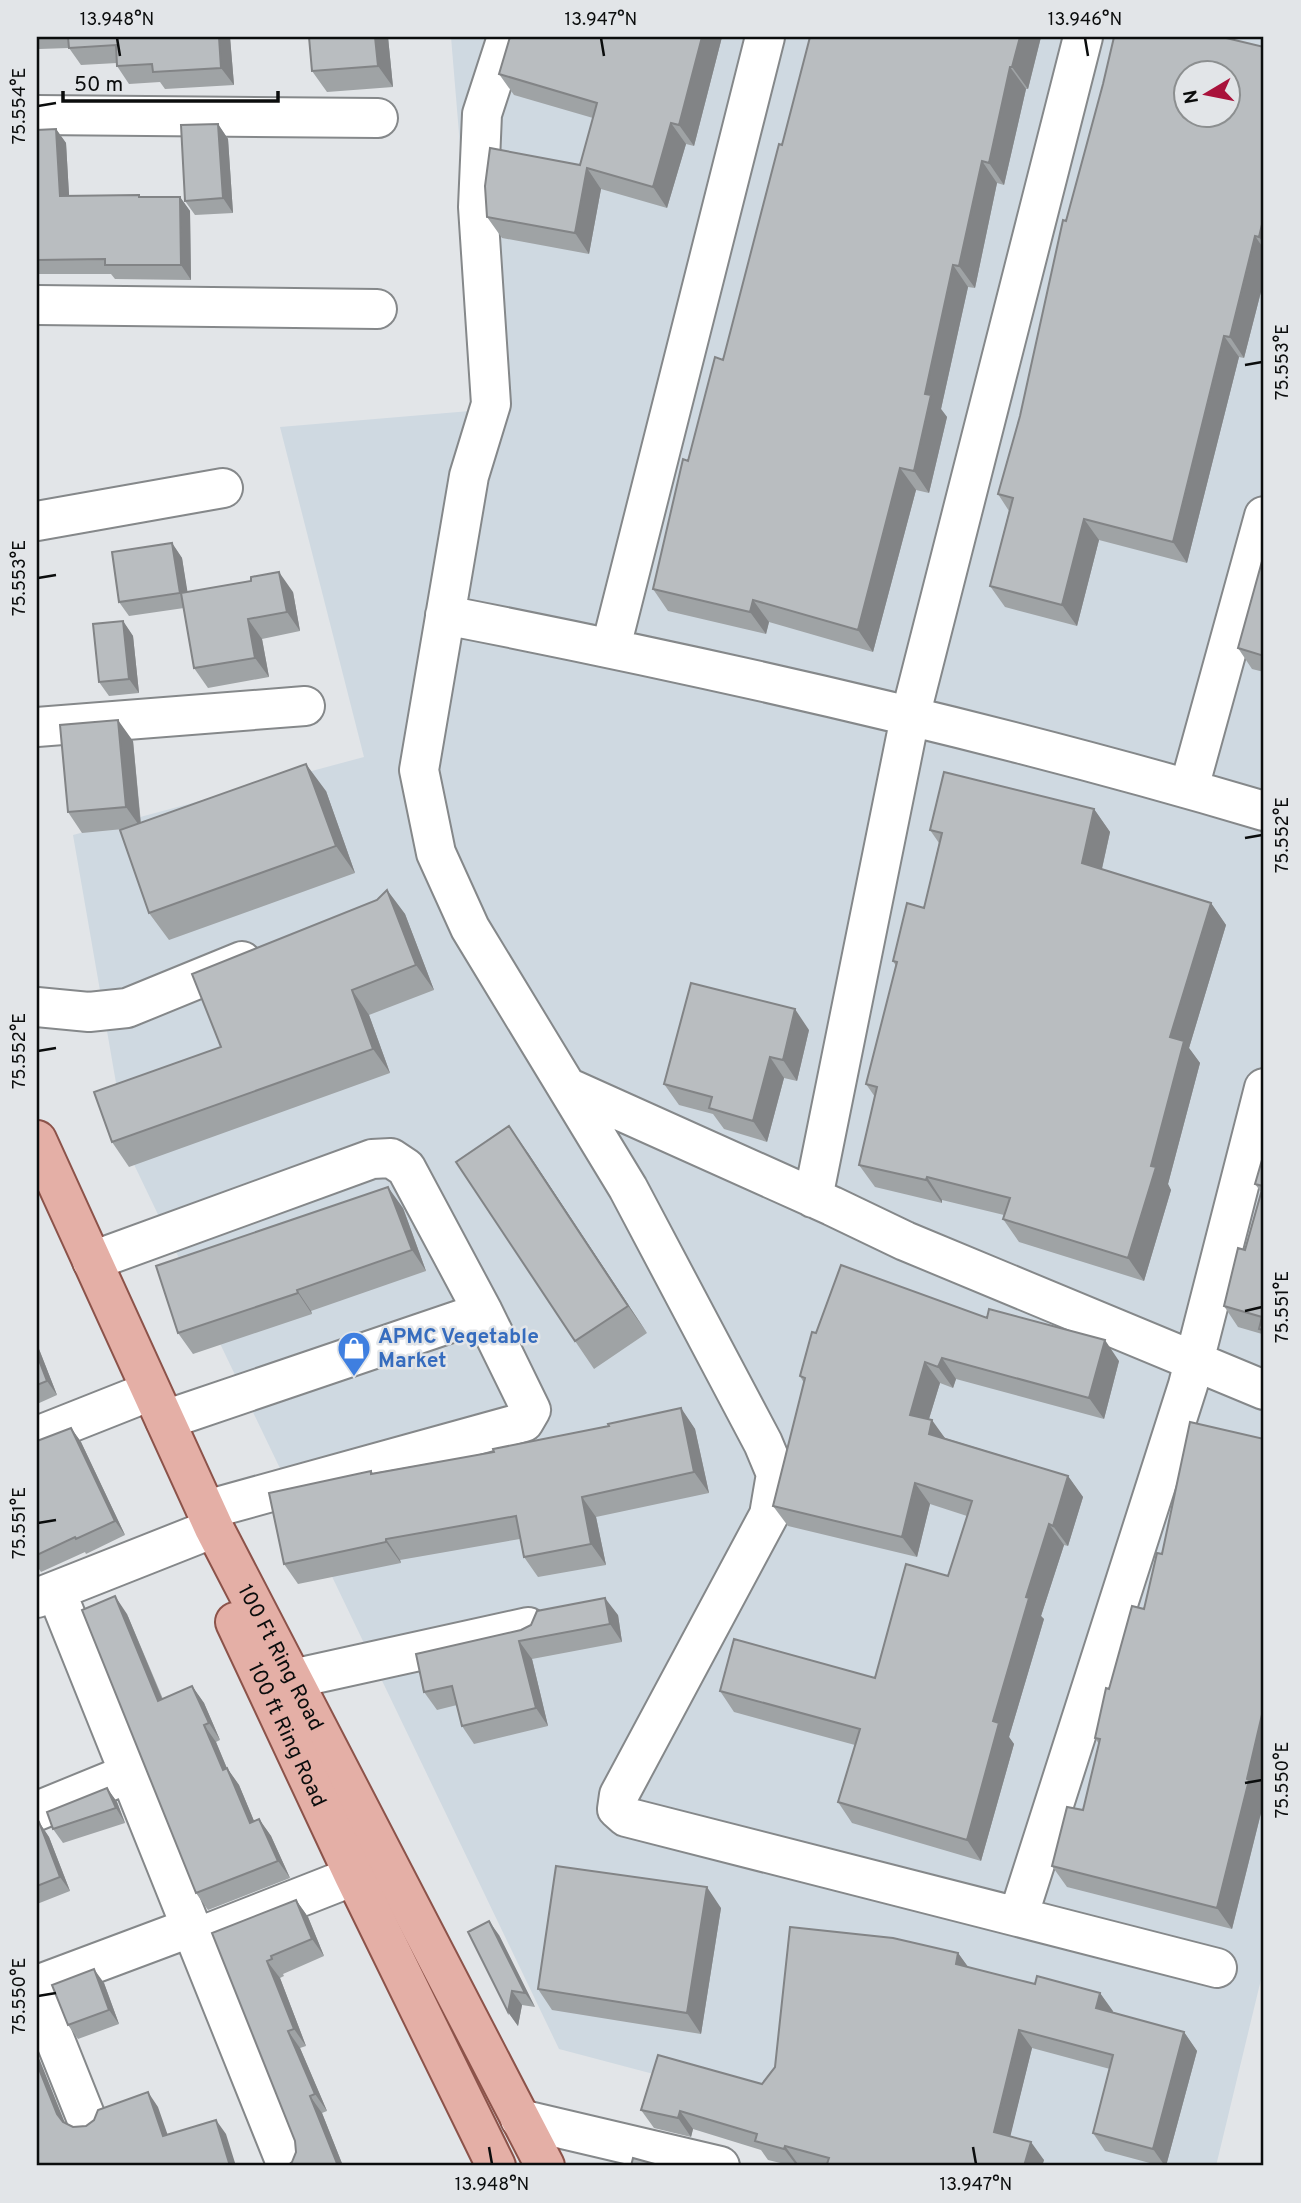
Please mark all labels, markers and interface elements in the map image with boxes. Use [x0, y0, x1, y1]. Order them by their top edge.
text: 13.948°N [80, 9, 154, 32]
text: 13.947°N [565, 9, 637, 32]
text: 13.946°N [1048, 9, 1122, 32]
scale bar [63, 60, 278, 104]
north arrow [1172, 60, 1242, 130]
text: 75.554°E [9, 68, 32, 144]
text: 50 m [74, 72, 123, 99]
text: N [1179, 88, 1205, 105]
text: 75.553°E [1272, 324, 1295, 400]
text: 75.553°E [9, 540, 32, 616]
text: 75.552°E [1272, 797, 1295, 873]
text: 75.552°E [9, 1013, 32, 1089]
text: 75.551°E [1272, 1271, 1295, 1343]
place label: APMC Vegetable Market [378, 1324, 539, 1375]
shop icon: APMC Vegetable Market [335, 1329, 373, 1378]
text: 75.551°E [9, 1487, 32, 1559]
street label: 100 Ft Ring Road [231, 1580, 329, 1736]
street label: 100 ft Ring Road [241, 1658, 332, 1812]
text: 75.550°E [1272, 1742, 1295, 1818]
text: 75.550°E [9, 1958, 32, 2034]
text: 13.948°N [455, 2174, 529, 2197]
text: 13.947°N [940, 2174, 1012, 2197]

